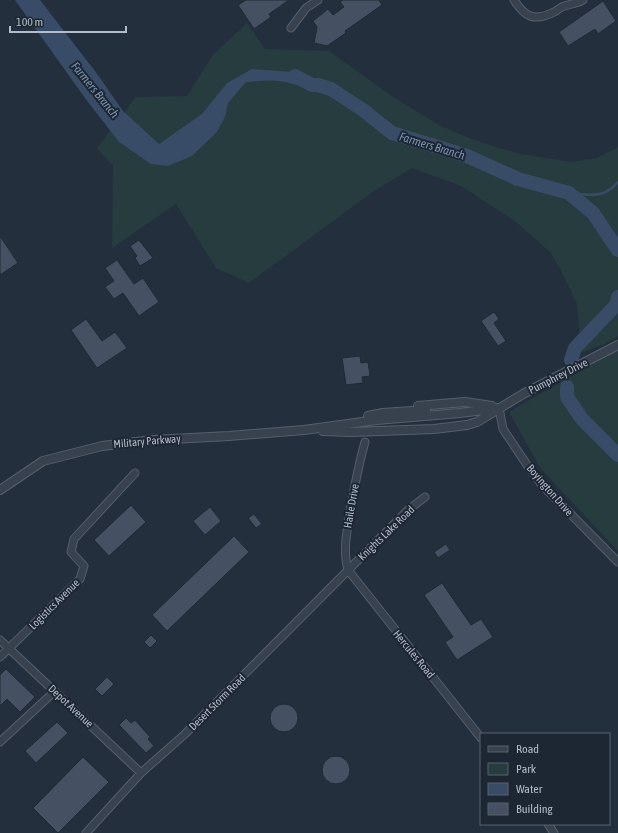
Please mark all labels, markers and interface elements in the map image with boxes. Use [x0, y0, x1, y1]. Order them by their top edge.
scale bar [10, 8, 126, 34]
text: 100 m [16, 15, 43, 29]
water label: Farmers Branch [68, 59, 122, 121]
water label: Farmers Branch [398, 129, 467, 163]
street label: Pumphrey Drive [526, 356, 590, 396]
street label: Military Parkway [113, 432, 182, 450]
street label: Boyington Drive [525, 462, 575, 518]
street label: Haile Drive [341, 483, 361, 529]
street label: Knights Lake Road [355, 503, 417, 563]
street label: Logistics Avenue [26, 576, 82, 632]
street label: Hercules Road [391, 628, 437, 680]
street label: Desert Storm Road [186, 671, 248, 733]
street label: Depot Avenue [46, 682, 96, 730]
legend [480, 733, 610, 825]
text: Road [516, 742, 539, 756]
text: Park [516, 762, 537, 776]
text: Water [516, 782, 543, 796]
text: Building [516, 802, 554, 816]

